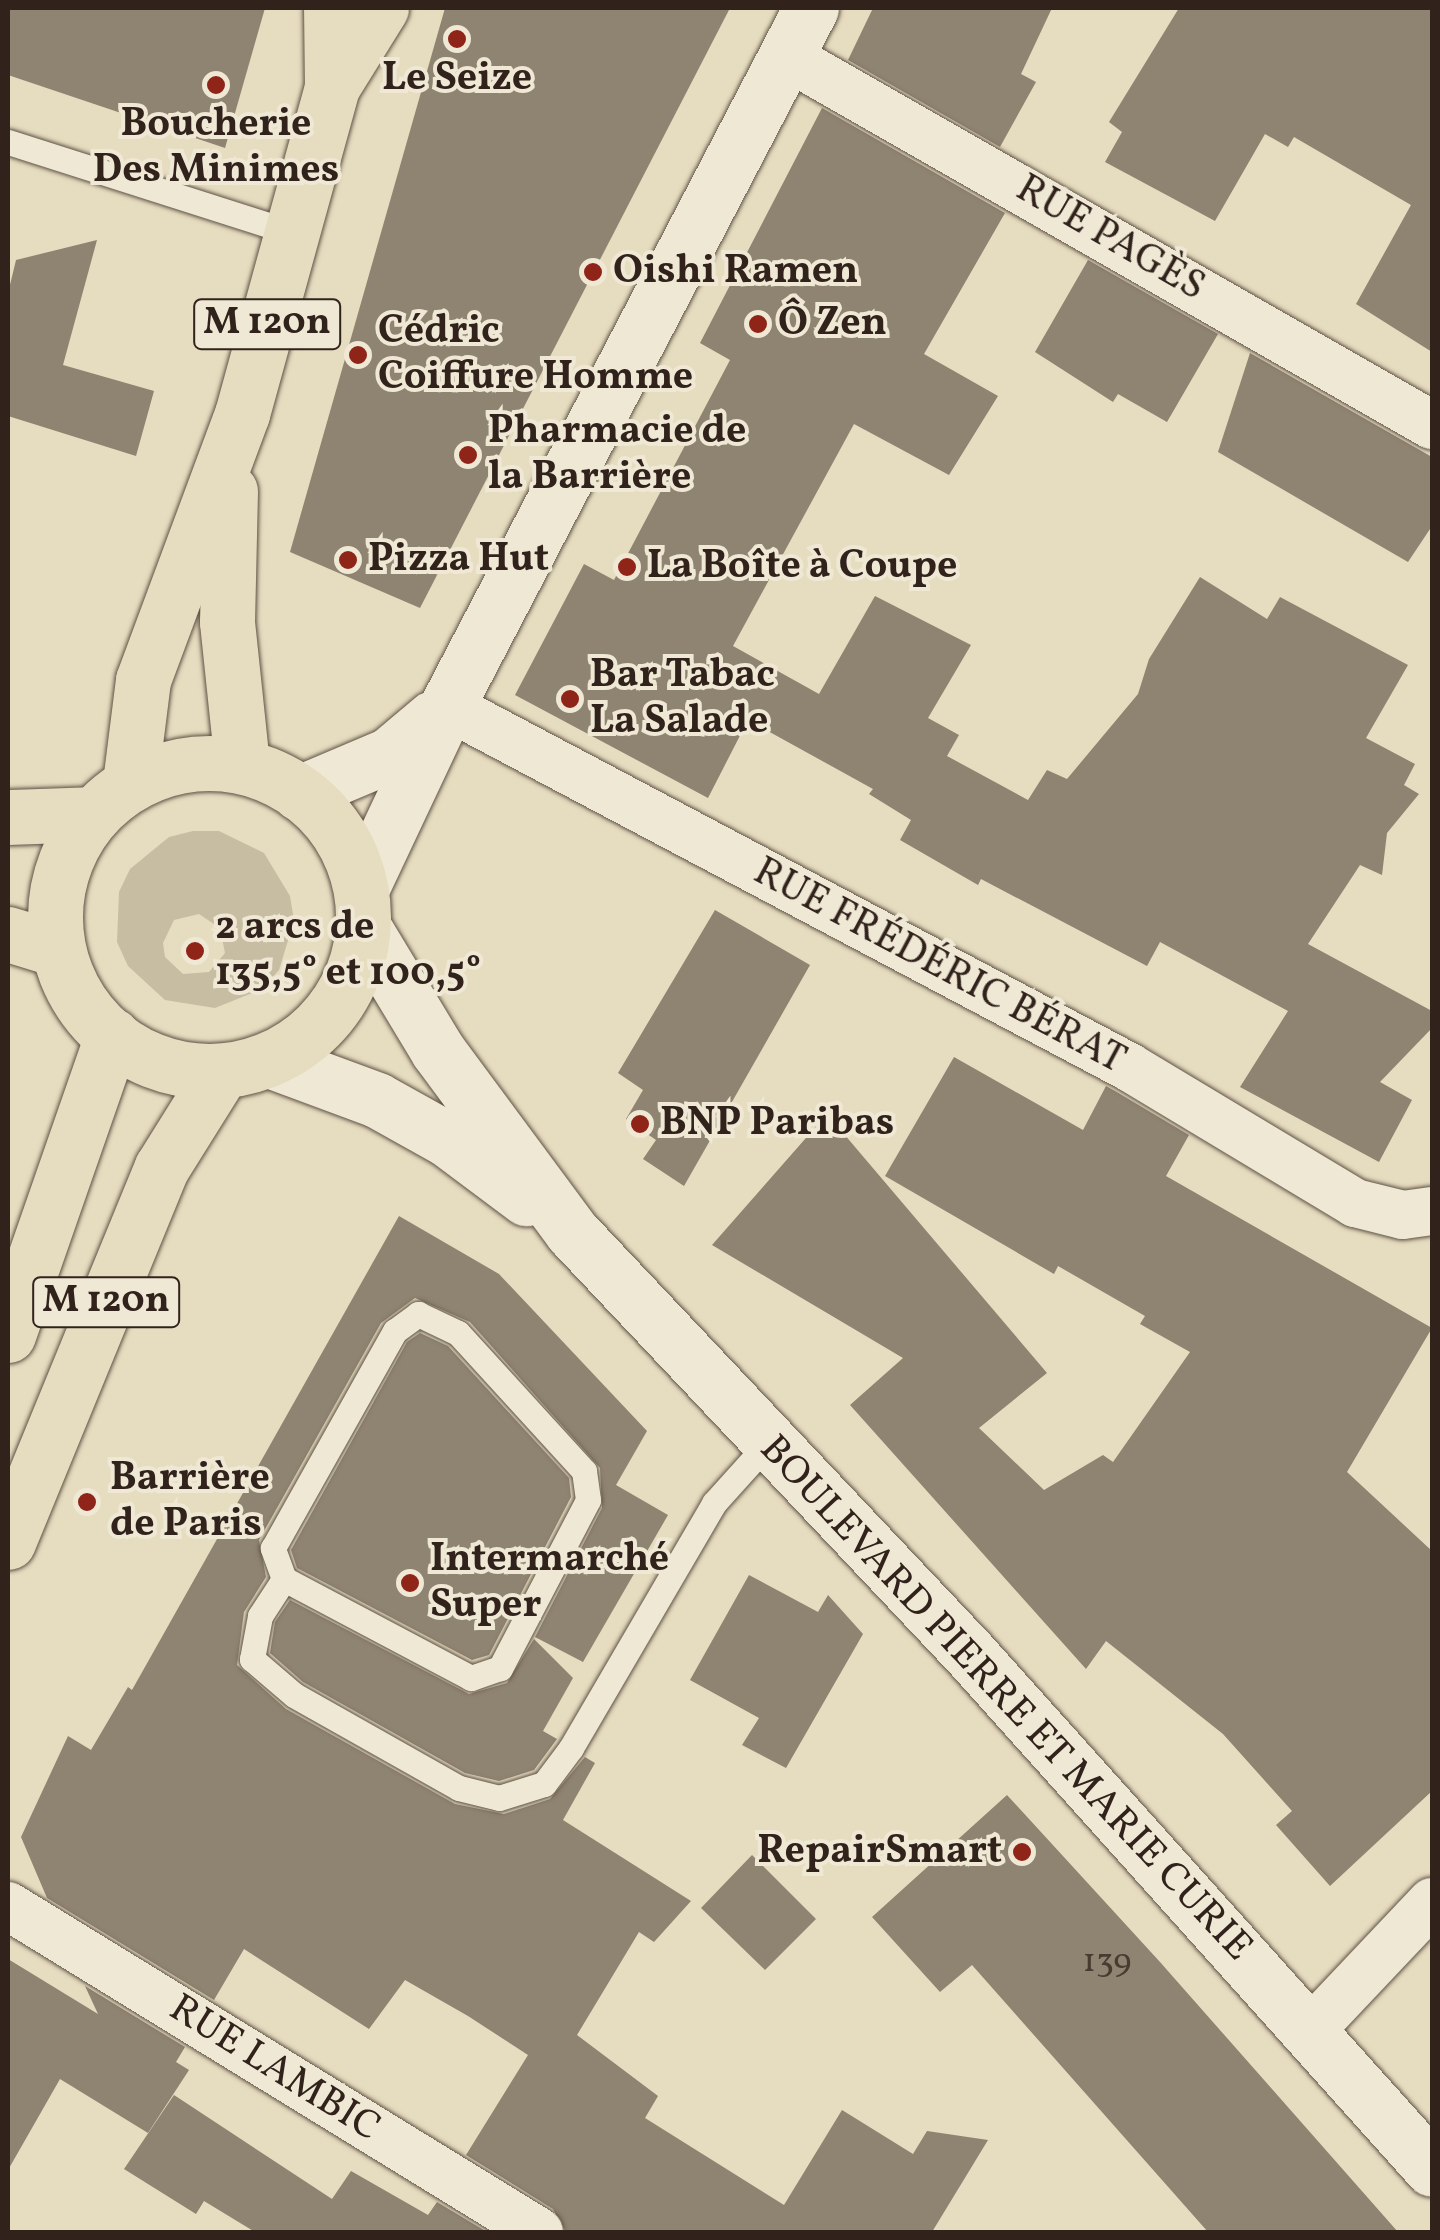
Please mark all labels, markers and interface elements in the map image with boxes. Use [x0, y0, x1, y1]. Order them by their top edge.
marker: Le Seize [446, 28, 468, 50]
place label: Le Seize [382, 55, 532, 103]
marker: Boucherie Des Minimes [205, 74, 227, 96]
place label: Boucherie Des Minimes [93, 101, 339, 195]
street label: RUE PAGÈS [1007, 166, 1213, 312]
place label: Oishi Ramen [613, 248, 858, 296]
marker: Oishi Ramen [582, 261, 604, 283]
road number: M 120n [192, 291, 342, 357]
place label: Ô Zen [778, 300, 887, 348]
place label: Cédric Coiffure Homme [378, 308, 693, 402]
marker: Ô Zen [747, 313, 769, 335]
marker: Cédric Coiffure Homme [347, 344, 369, 366]
place label: Pharmacie de la Barrière [488, 408, 746, 502]
marker: Pharmacie de la Barrière [457, 444, 479, 466]
place label: Pizza Hut [368, 536, 549, 584]
place label: La Boîte à Coupe [647, 543, 957, 591]
marker: Pizza Hut [337, 549, 359, 571]
marker: La Boîte à Coupe [616, 556, 638, 578]
place label: Bar Tabac La Salade [590, 652, 775, 746]
marker: Bar Tabac La Salade [559, 688, 581, 710]
street label: RUE FRÉDÉRIC BÉRAT [745, 849, 1133, 1085]
place label: 2 arcs de 135,5° et 100,5° [215, 904, 482, 998]
marker: 2 arcs de 135,5° et 100,5° [184, 940, 206, 962]
place label: BNP Paribas [660, 1100, 894, 1148]
marker: BNP Paribas [629, 1113, 651, 1135]
road number: M 120n [31, 1269, 181, 1335]
street label: BOULEVARD PIERRE ET MARIE CURIE [748, 1426, 1262, 1972]
place label: Barrière de Paris [110, 1455, 270, 1549]
marker: Barrière de Paris [74, 1489, 100, 1515]
place label: Intermarché Super [430, 1536, 669, 1630]
marker: Intermarché Super [399, 1572, 421, 1594]
place label: RepairSmart [757, 1828, 1002, 1876]
marker: RepairSmart [1011, 1841, 1033, 1863]
house number: 139 [1083, 1941, 1131, 1983]
street label: RUE LAMBIC [160, 1985, 388, 2153]

